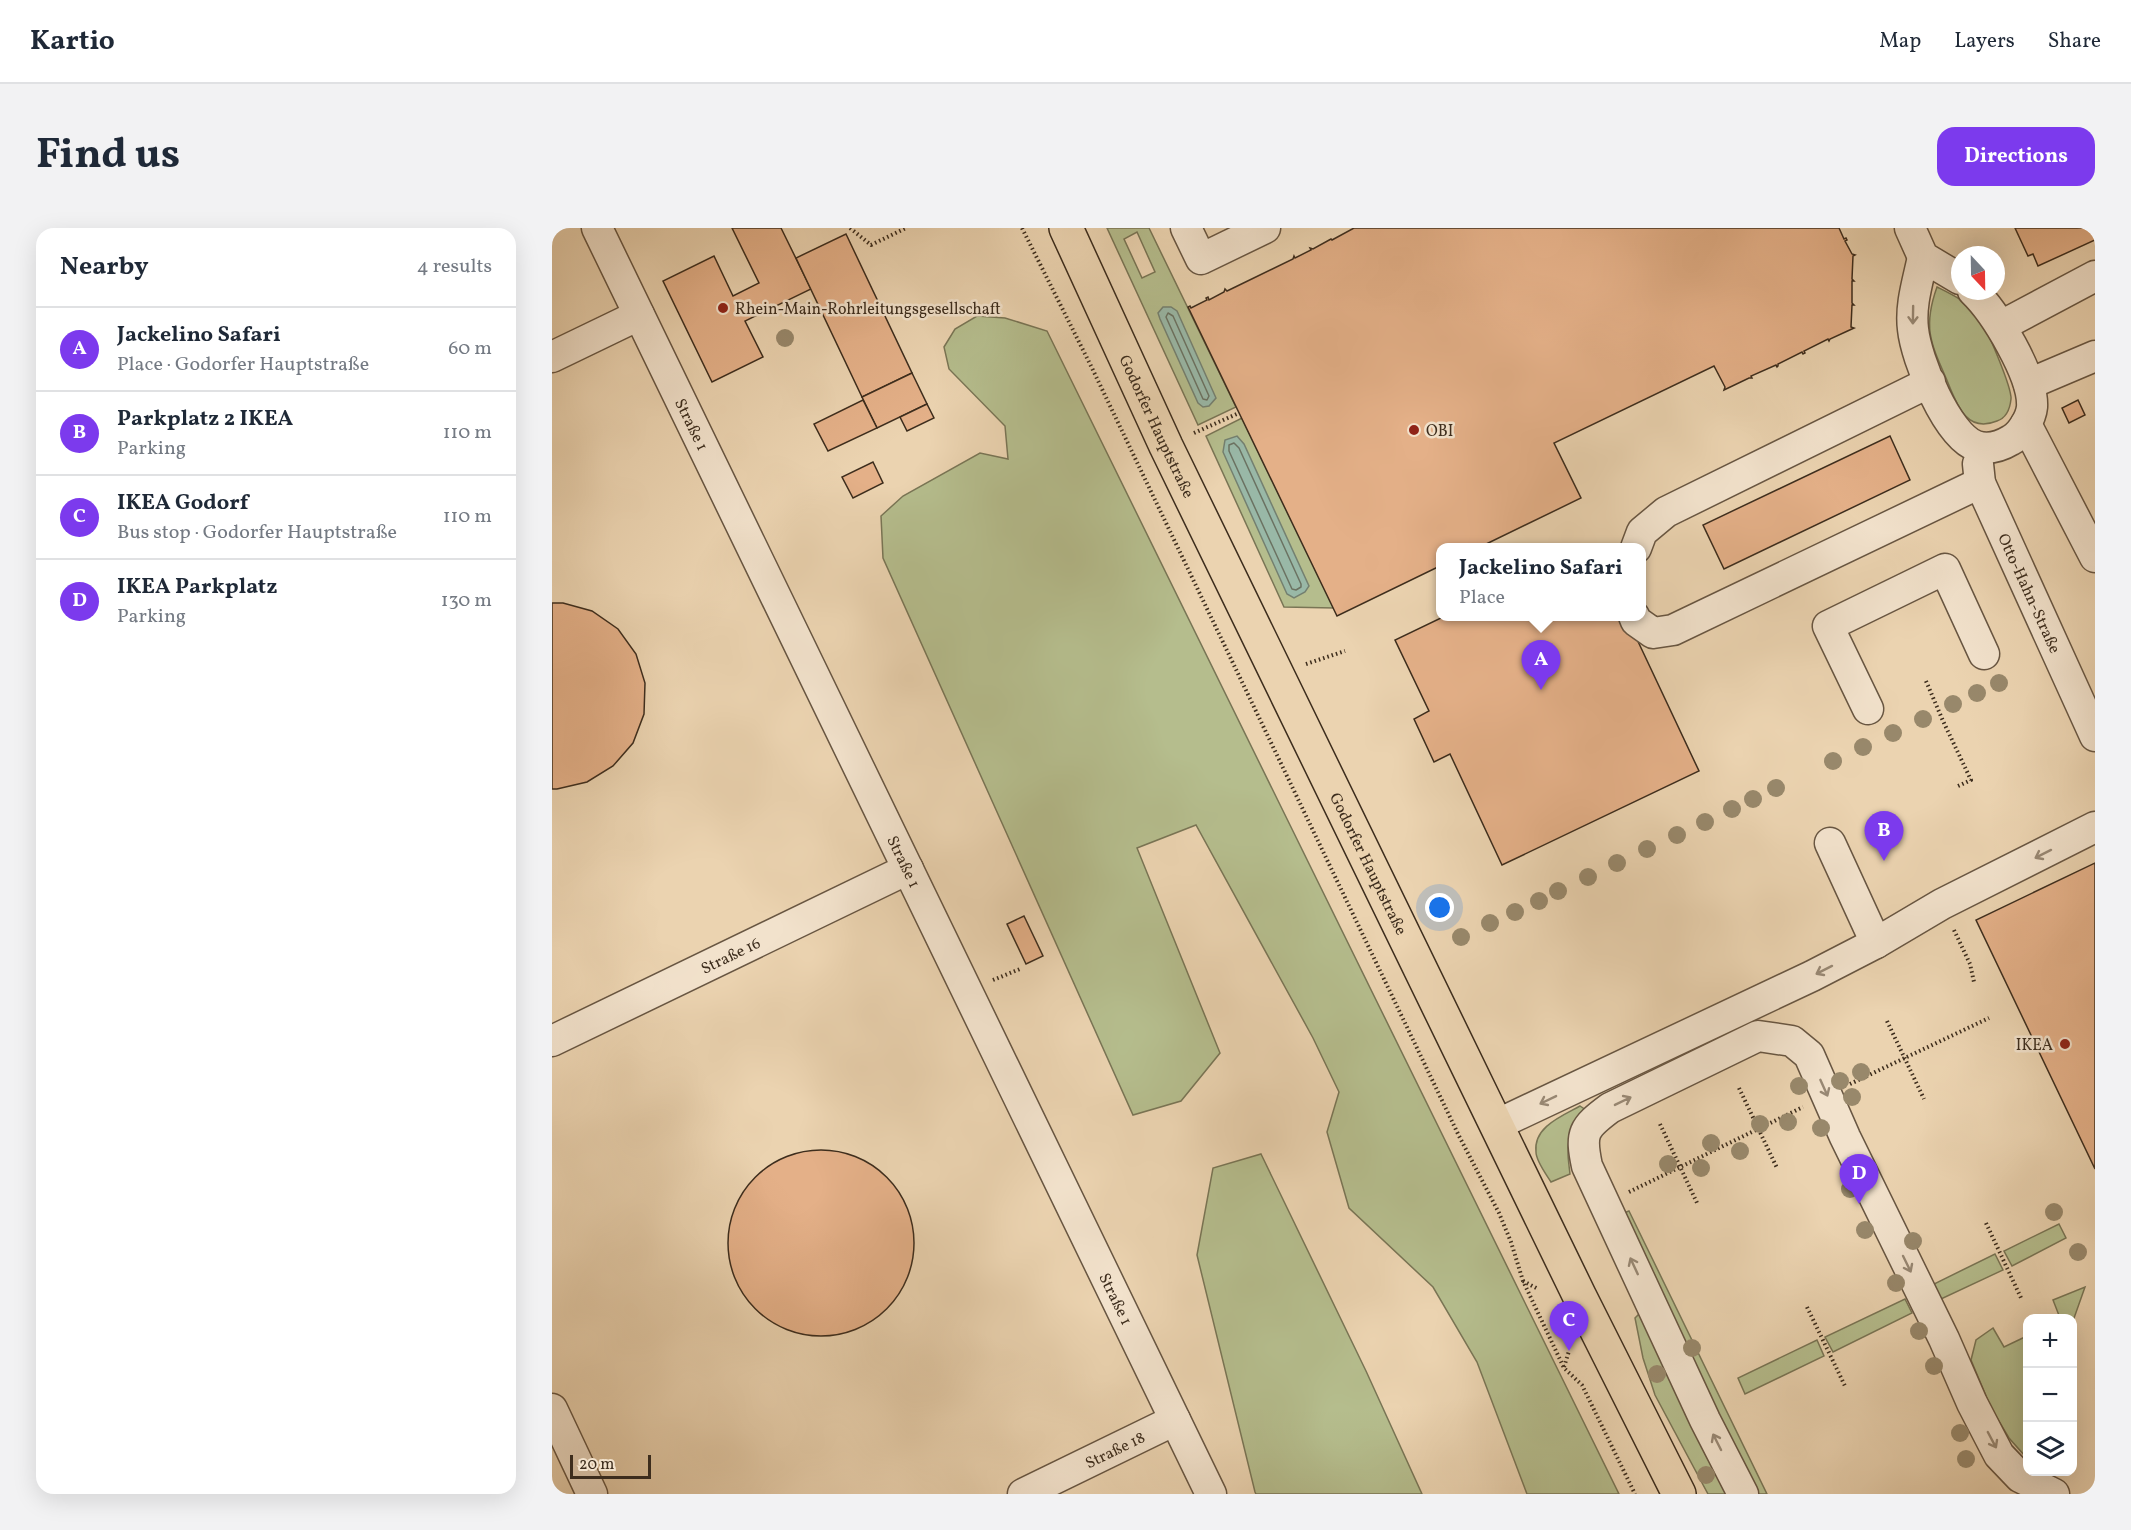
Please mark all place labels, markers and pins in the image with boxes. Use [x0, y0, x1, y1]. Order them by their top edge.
place label: Rhein-Main-Rohrleitungsgesellschaft [735, 299, 1001, 321]
marker: Rhein-Main-Rohrleitungsgesellschaft [716, 301, 730, 315]
place label: OBI [1426, 421, 1453, 443]
marker: OBI [1407, 423, 1421, 437]
pin: A [1522, 640, 1560, 690]
pin: B [1864, 812, 1904, 861]
place label: IKEA [2016, 1035, 2053, 1057]
marker: IKEA [2058, 1037, 2072, 1051]
pin: D [1840, 1154, 1878, 1204]
pin: C [1550, 1302, 1588, 1351]

